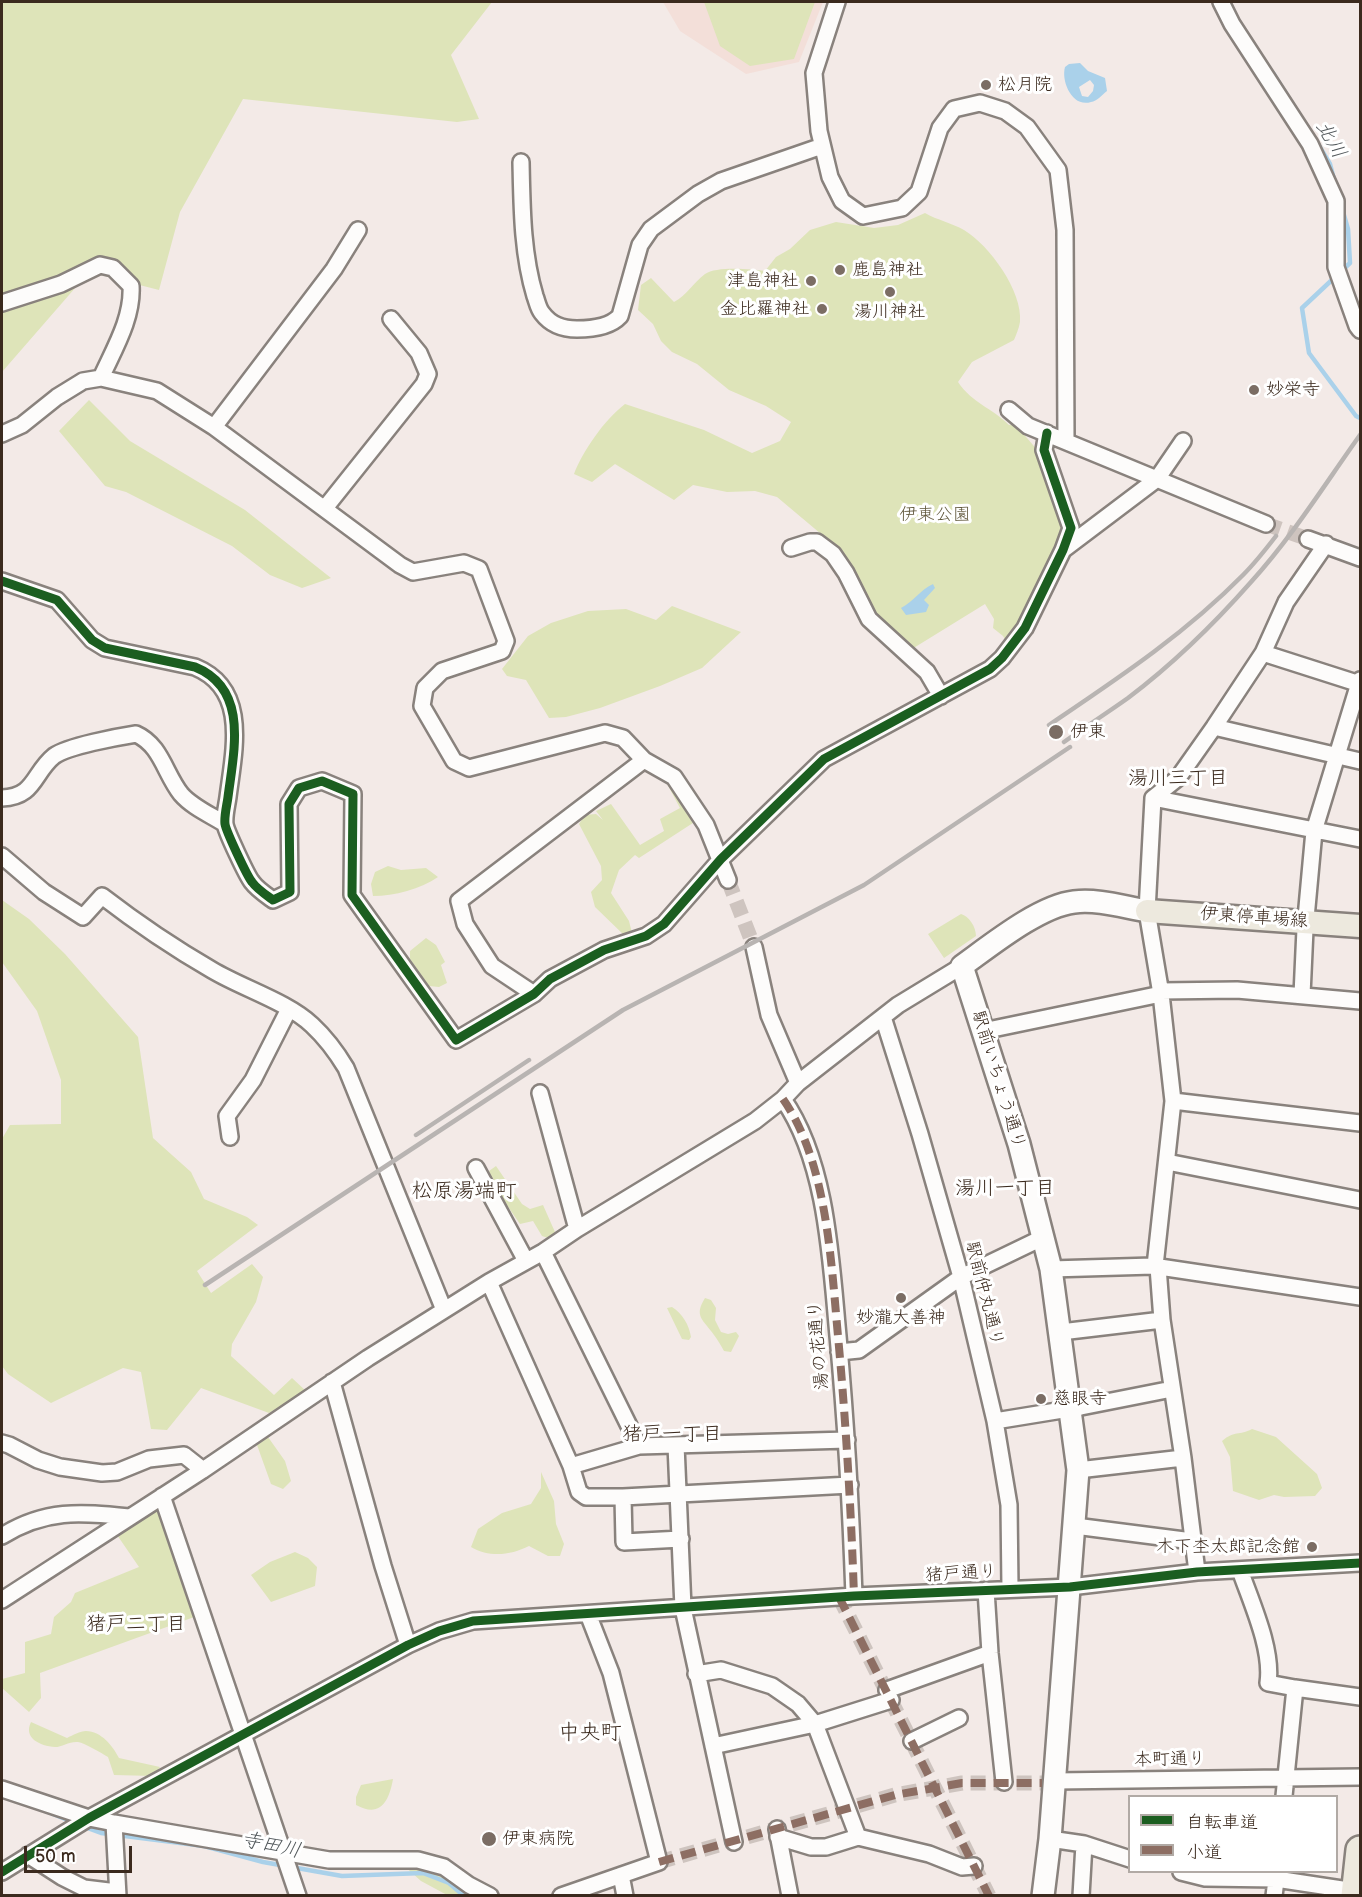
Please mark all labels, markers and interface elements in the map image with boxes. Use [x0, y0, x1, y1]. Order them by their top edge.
place label: 松月院 [998, 74, 1052, 96]
marker: 松月院 [979, 78, 993, 92]
water label: 北川 [1310, 117, 1350, 163]
place label: 鹿島神社 [852, 259, 924, 281]
marker: 鹿島神社 [833, 263, 847, 277]
place label: 津島神社 [727, 270, 799, 292]
marker: 津島神社 [804, 274, 818, 288]
marker: 湯川神社 [883, 285, 897, 299]
place label: 金比羅神社 [720, 298, 810, 320]
place label: 湯川神社 [854, 301, 926, 323]
marker: 金比羅神社 [815, 302, 829, 316]
place label: 妙栄寺 [1266, 379, 1320, 401]
marker: 妙栄寺 [1247, 383, 1261, 397]
park label: 伊東公園 [899, 504, 971, 526]
place label: 伊東 [1070, 721, 1106, 743]
marker: 伊東 [1047, 723, 1065, 741]
district label: 湯川三丁目 [1128, 767, 1228, 791]
street label: 伊東停車場線 [1199, 903, 1309, 933]
street label: 駅前いちょう通り [967, 1008, 1029, 1152]
district label: 湯川一丁目 [955, 1177, 1055, 1201]
district label: 松原湯端町 [412, 1179, 516, 1205]
street label: 駅前仲丸通り [960, 1239, 1008, 1349]
marker: 妙瀧大善神 [894, 1291, 908, 1305]
street label: 湯の花通り [804, 1299, 834, 1391]
place label: 妙瀧大善神 [856, 1307, 946, 1329]
place label: 慈眼寺 [1053, 1388, 1107, 1410]
marker: 慈眼寺 [1034, 1392, 1048, 1406]
district label: 猪戸一丁目 [622, 1423, 722, 1447]
place label: 木下杢太郎記念館 [1156, 1536, 1300, 1558]
marker: 木下杢太郎記念館 [1305, 1540, 1319, 1554]
street label: 猪戸通り [924, 1561, 998, 1587]
district label: 猪戸二丁目 [86, 1613, 186, 1637]
district label: 中央町 [559, 1721, 621, 1747]
street label: 本町通り [1134, 1749, 1206, 1771]
legend [1128, 1795, 1338, 1873]
text: 自転車道 [1186, 1812, 1258, 1833]
water label: 寺田川 [239, 1828, 303, 1864]
place label: 伊東病院 [502, 1828, 574, 1850]
marker: 伊東病院 [480, 1830, 498, 1848]
scale bar [27, 1834, 135, 1872]
text: 小道 [1186, 1842, 1222, 1863]
text: 50 m [35, 1846, 76, 1867]

